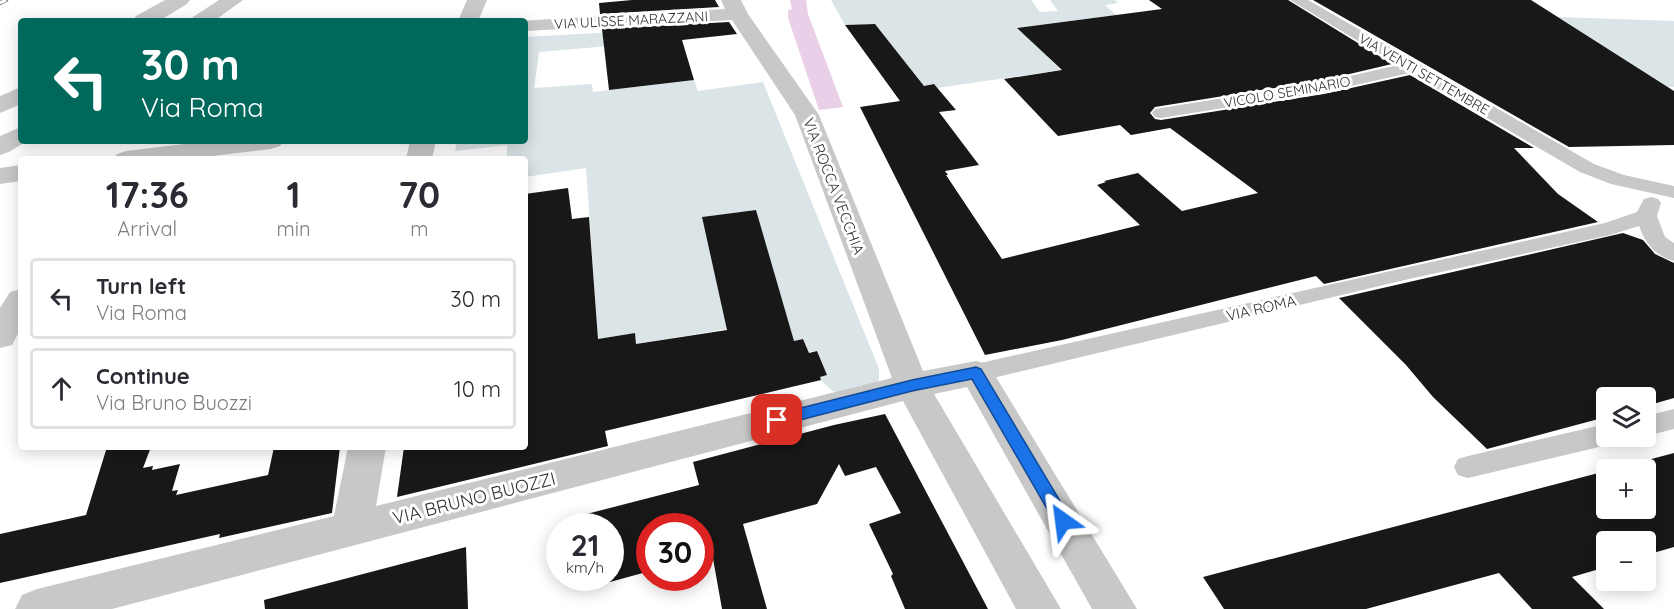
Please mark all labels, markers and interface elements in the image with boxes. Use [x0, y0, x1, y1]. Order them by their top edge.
street label: VIA ULISSE MARAZZANI [554, 7, 708, 33]
street label: VIA VENTI SETTEMBRE [1355, 29, 1493, 119]
text: 30 m [141, 38, 240, 91]
icon: left [42, 42, 120, 120]
street label: VICOLO SEMINARIO [1222, 72, 1352, 112]
text: Via Roma [141, 90, 264, 124]
street label: VIA ROCCA VECCHIA [799, 115, 869, 257]
text: 17:36 [106, 172, 189, 217]
text: 1 [286, 172, 300, 217]
text: 70 [398, 172, 440, 217]
text: Arrival [117, 216, 177, 241]
text: min [276, 216, 311, 241]
text: m [410, 216, 428, 241]
text: Turn left [96, 272, 186, 300]
icon: left [45, 282, 78, 315]
text: 30 m [450, 285, 501, 313]
street label: VIA ROMA [1224, 291, 1298, 325]
text: Via Roma [96, 300, 187, 325]
text: Continue [96, 362, 190, 390]
icon: ahead [45, 372, 78, 405]
text: 10 m [454, 375, 501, 403]
map controls [1596, 387, 1656, 591]
button: layers [1596, 387, 1656, 447]
text: Via Bruno Buozzi [96, 390, 252, 415]
pin [751, 394, 802, 445]
icon: arrive [760, 403, 793, 436]
button: + [1596, 459, 1656, 519]
street label: VIA BRUNO BUOZZI [390, 467, 558, 529]
position arrow [1031, 489, 1095, 553]
speed limit sign: 30 [636, 513, 714, 591]
text: 21 [571, 526, 599, 564]
button: − [1596, 531, 1656, 591]
text: km/h [566, 558, 604, 577]

